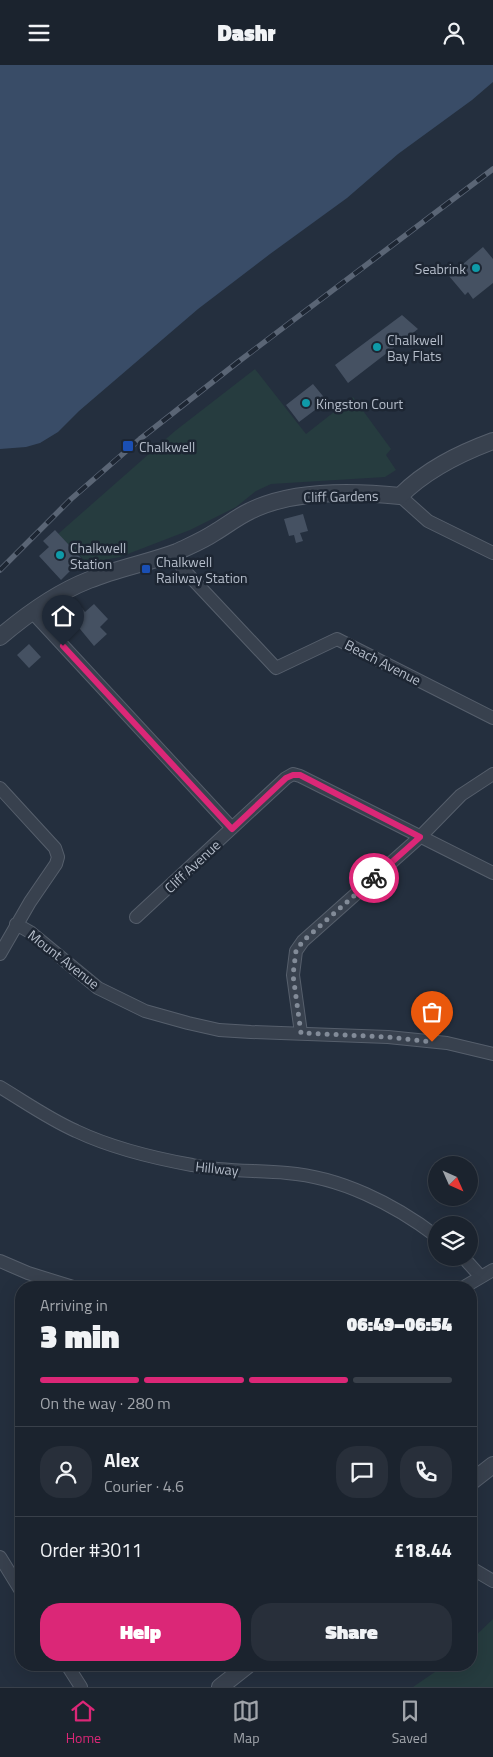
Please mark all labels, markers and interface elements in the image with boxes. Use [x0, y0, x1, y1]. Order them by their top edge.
text: Dashr [217, 16, 276, 50]
icon: menu [25, 19, 53, 47]
icon: person [440, 19, 468, 47]
place label: Seabrink [415, 258, 466, 279]
marker: Seabrink [470, 262, 482, 274]
place label: Chalkwell Bay Flats [387, 329, 443, 366]
marker: Chalkwell Bay Flats [371, 341, 383, 353]
place label: Kingston Court [316, 393, 403, 414]
marker: Kingston Court [300, 397, 312, 409]
place label: Chalkwell [139, 436, 195, 457]
marker: Chalkwell [121, 439, 135, 453]
street label: Cliff Gardens [303, 485, 379, 507]
place label: Chalkwell Station [70, 537, 126, 574]
marker: Chalkwell Station [54, 549, 66, 561]
place label: Chalkwell Railway Station [156, 551, 248, 588]
marker: Chalkwell Railway Station [140, 563, 152, 575]
pin [42, 595, 84, 646]
icon: home [49, 602, 77, 630]
street label: Beach Avenue [341, 634, 425, 690]
street label: Cliff Avenue [159, 834, 225, 898]
courier [349, 853, 399, 903]
icon: bike [360, 864, 388, 892]
street label: Mount Avenue [24, 924, 104, 994]
pin [411, 991, 453, 1042]
icon: bag [418, 998, 446, 1026]
street label: Hillway [194, 1155, 240, 1181]
north arrow [428, 1156, 478, 1206]
map controls [428, 1156, 478, 1266]
button: layers [428, 1216, 478, 1266]
text: Arriving in [40, 1293, 108, 1317]
text: 06:49–06:54 [347, 1309, 452, 1338]
text: 3 min [40, 1312, 120, 1360]
text: On the way · 280 m [40, 1391, 171, 1415]
text: Alex [104, 1445, 139, 1474]
button: person [40, 1446, 92, 1498]
button: chat [336, 1446, 388, 1498]
button: phone [400, 1446, 452, 1498]
text: Courier · 4.6 [104, 1474, 184, 1498]
text: Order #3011 [40, 1535, 142, 1564]
text: £18.44 [394, 1535, 452, 1564]
button: Help [40, 1603, 241, 1661]
button: Share [251, 1603, 452, 1661]
tab: Home [66, 1697, 101, 1748]
tab: Map [232, 1697, 260, 1748]
tab: Saved [392, 1697, 427, 1748]

